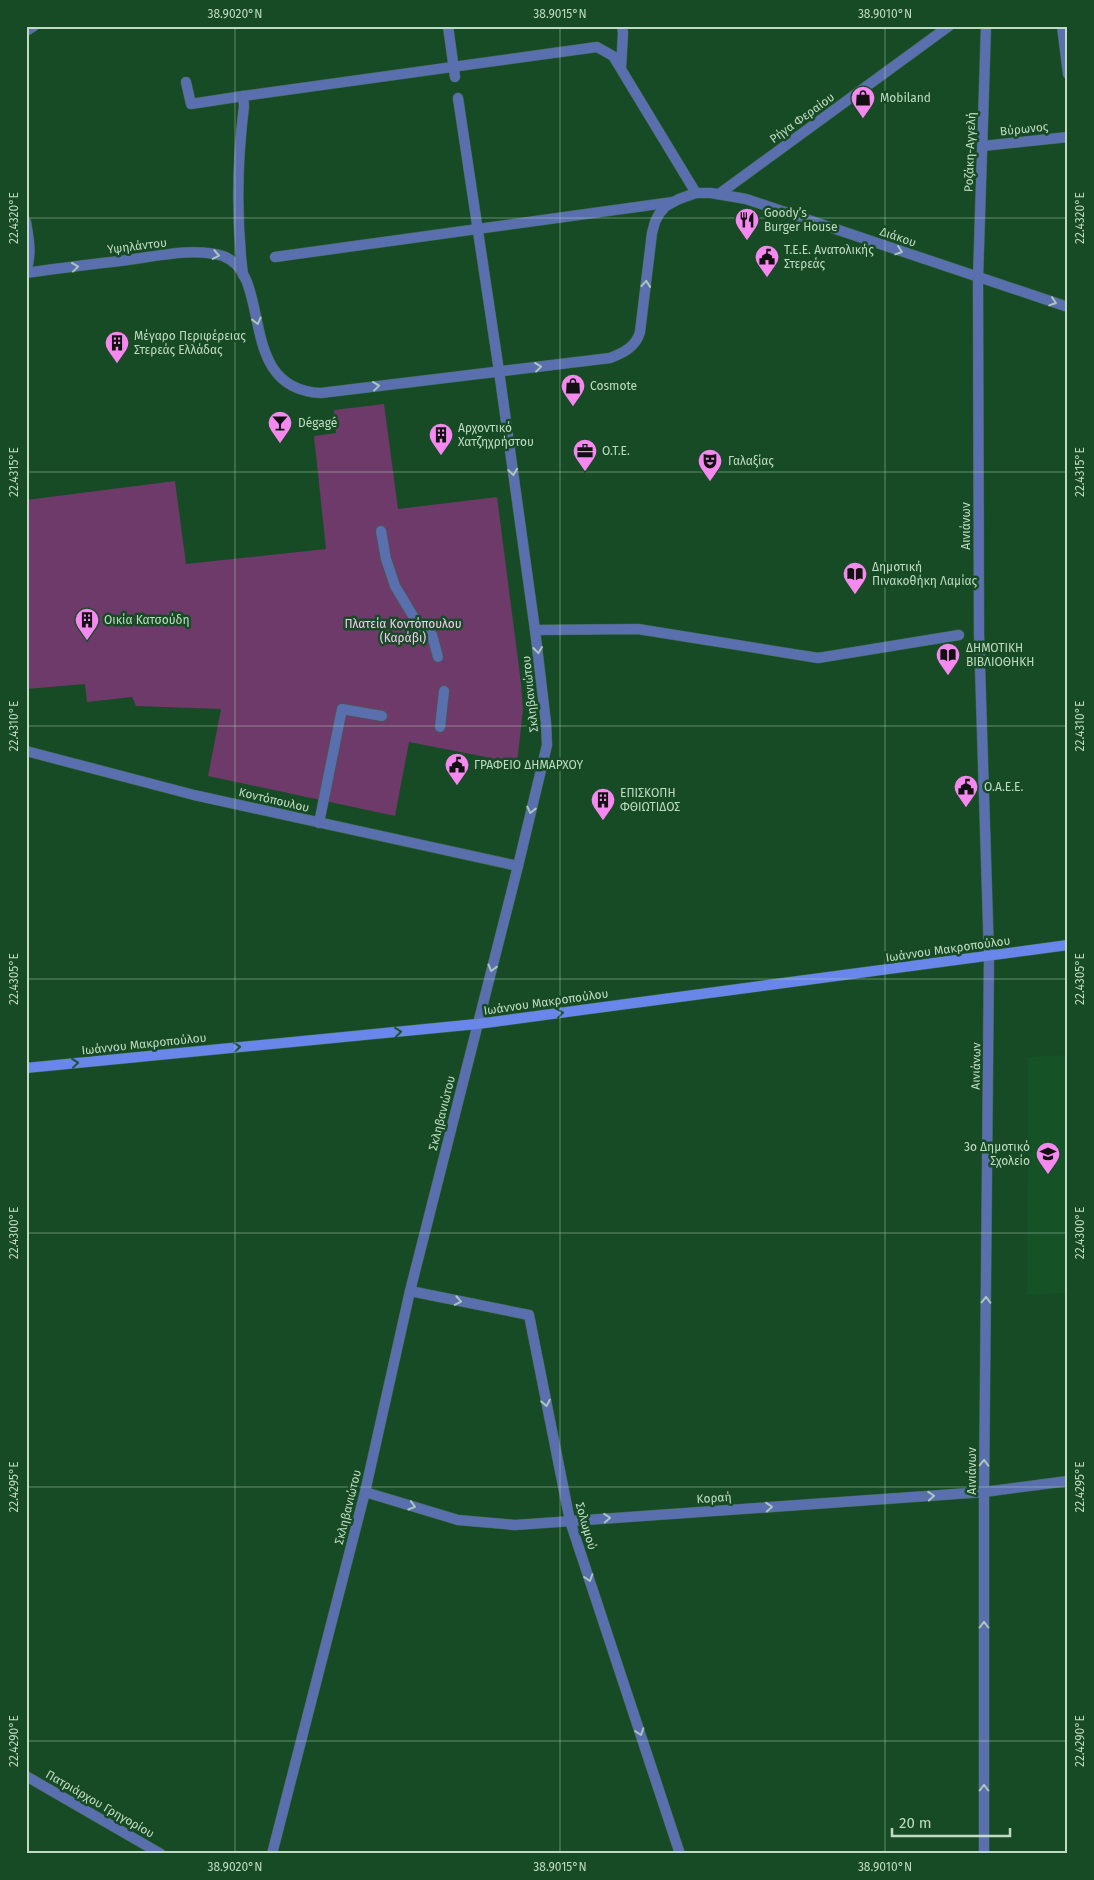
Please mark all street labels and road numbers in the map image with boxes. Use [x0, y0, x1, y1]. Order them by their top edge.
street label: Ρήγα Φεραίου [767, 90, 837, 146]
street label: Ροζάκη-Αγγελή [962, 112, 978, 192]
street label: Βύρωνος [999, 119, 1049, 139]
street label: Διάκου [878, 224, 918, 250]
street label: Υψηλάντου [106, 235, 168, 257]
street label: Αινιάνων [959, 502, 973, 550]
street label: Σκληβανιώτου [519, 655, 541, 733]
street label: Κοντόπουλου [237, 785, 311, 815]
street label: Ιωάννου Μακροπούλου [885, 933, 1011, 965]
street label: Ιωάννου Μακροπούλου [483, 986, 609, 1018]
street label: Ιωάννου Μακροπούλου [81, 1030, 207, 1058]
street label: Αινιάνων [969, 1042, 983, 1090]
street label: Σκληβανιώτου [426, 1074, 458, 1152]
street label: Αινιάνων [965, 1447, 979, 1495]
street label: Σκληβανιώτου [332, 1468, 364, 1546]
street label: Κοραή [696, 1490, 732, 1506]
street label: Σολωμού [573, 1501, 599, 1551]
street label: Πατριάρχου Γρηγορίου [43, 1767, 157, 1841]

